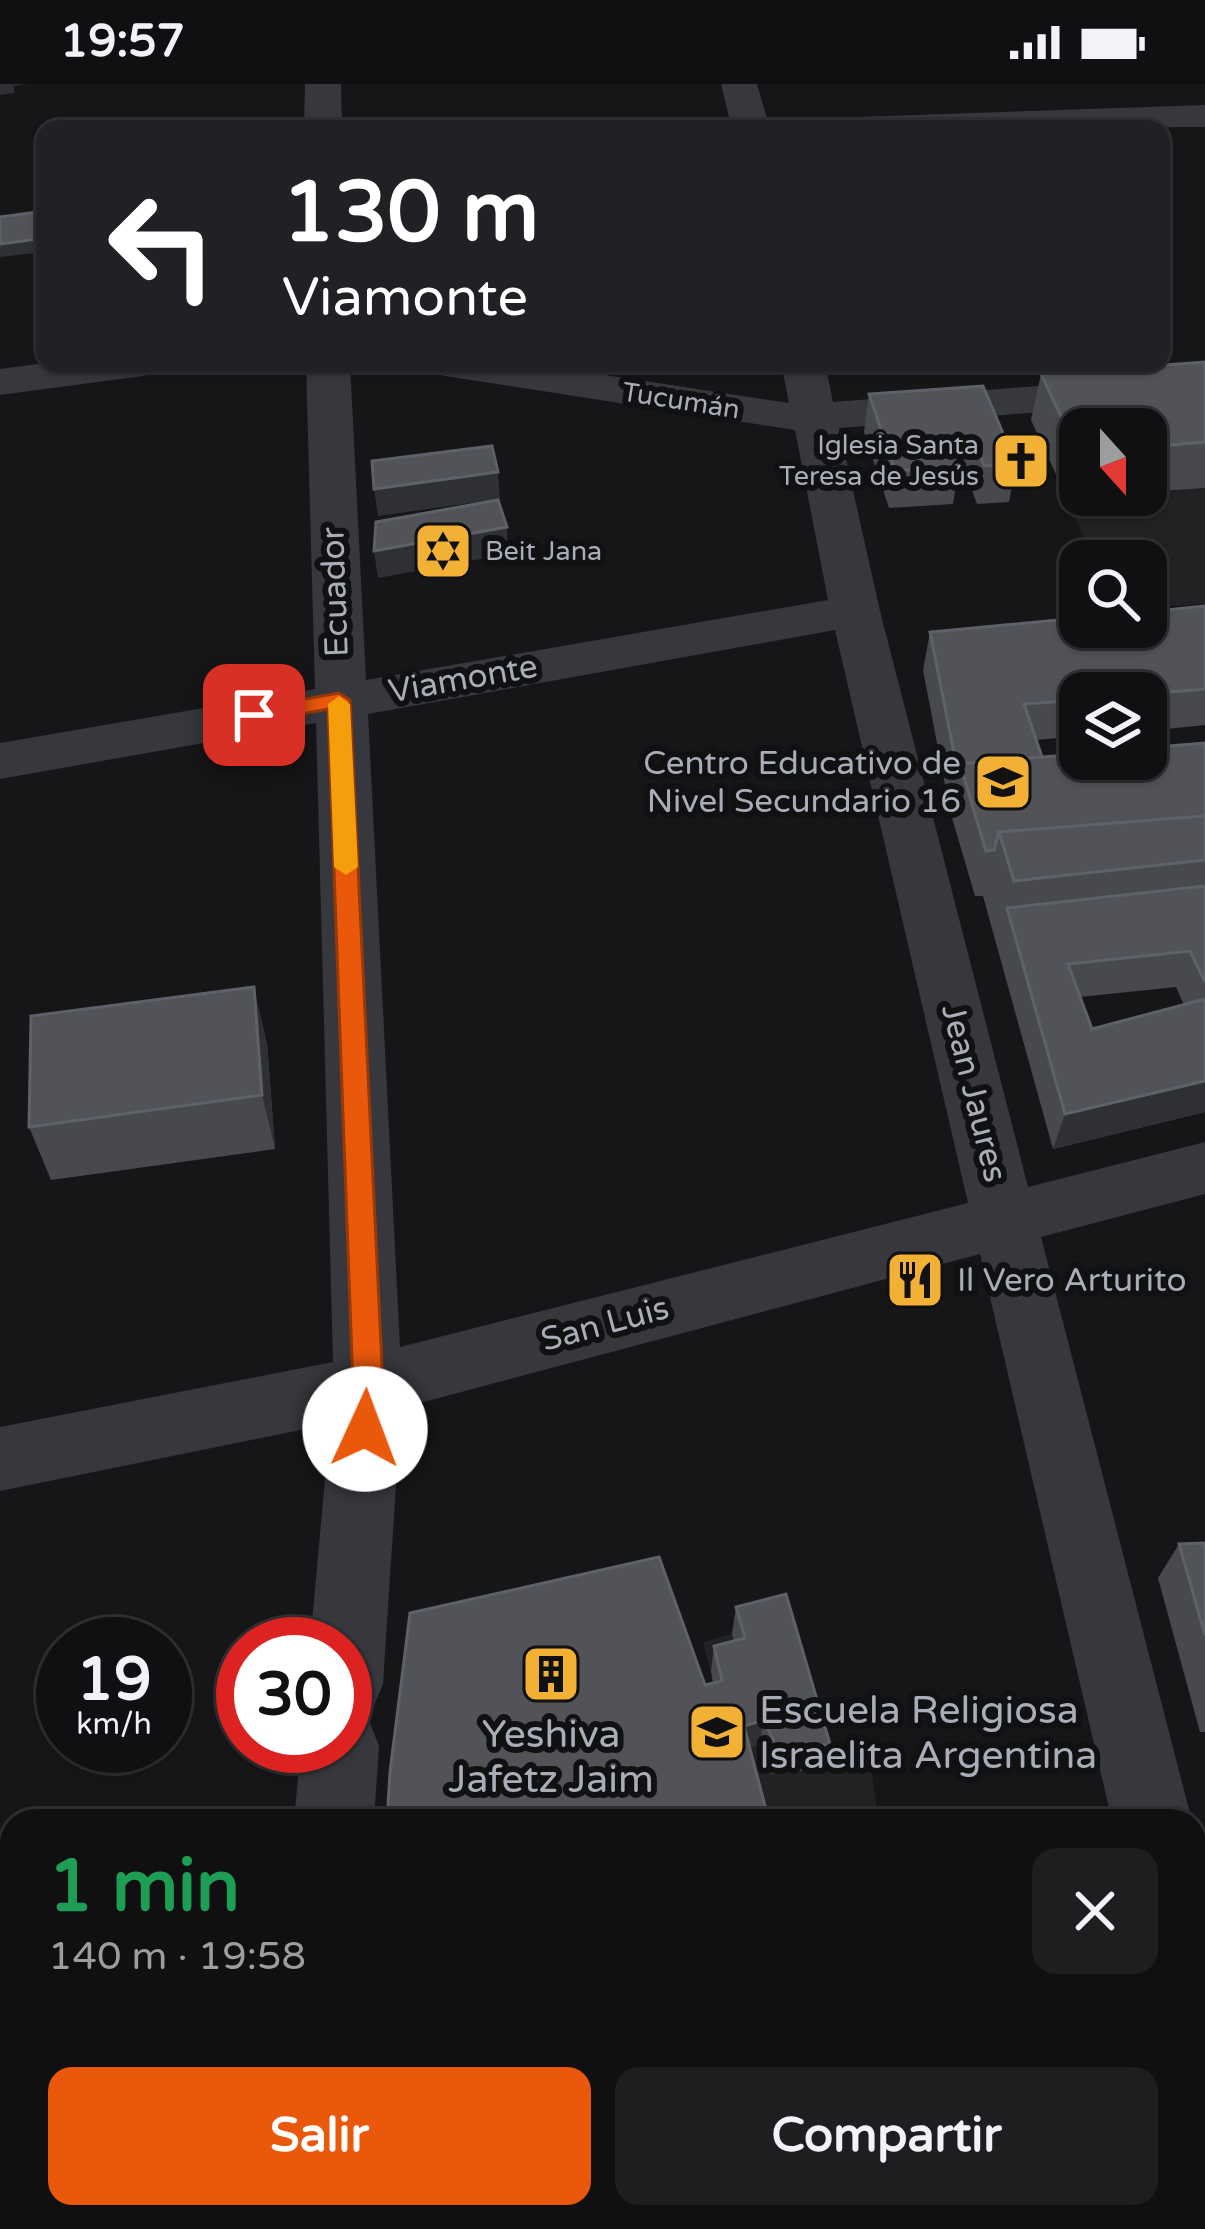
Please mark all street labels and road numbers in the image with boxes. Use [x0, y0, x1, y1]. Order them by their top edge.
street label: Tucumán [620, 375, 742, 427]
street label: Ecuador [313, 526, 357, 658]
street label: Viamonte [386, 647, 540, 711]
street label: Jean Jaures [933, 1000, 1015, 1186]
street label: San Luis [537, 1288, 673, 1360]

